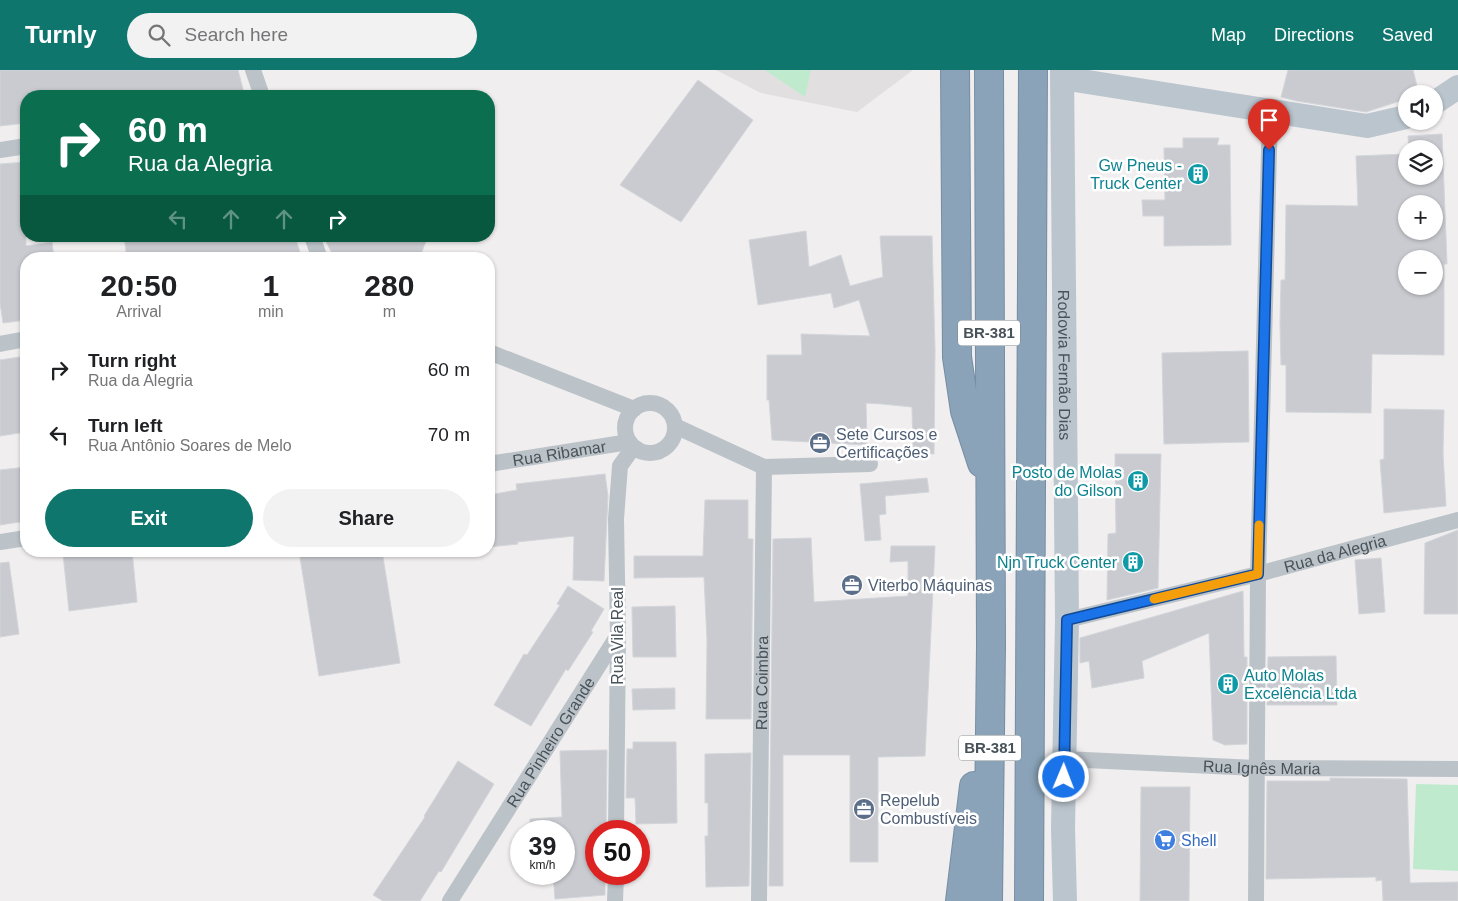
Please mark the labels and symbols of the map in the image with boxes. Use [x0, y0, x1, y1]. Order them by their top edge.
pin [1248, 99, 1290, 150]
place label: Gw Pneus - Truck Center [1090, 157, 1183, 192]
building icon: Gw Pneus - Truck Center [1186, 162, 1210, 186]
street label: Rodovia Fernão Dias [1055, 290, 1073, 440]
road number: BR-381 [958, 320, 1020, 346]
place label: Sete Cursos e Certificações [836, 426, 937, 461]
office icon: Sete Cursos e Certificações [808, 431, 832, 455]
street label: Rua Ribamar [511, 438, 608, 469]
place label: Posto de Molas do Gilson [1012, 464, 1122, 499]
building icon: Posto de Molas do Gilson [1126, 469, 1150, 493]
street label: Rua da Alegria [1282, 532, 1388, 576]
building icon: Njn Truck Center [1121, 550, 1145, 574]
place label: Njn Truck Center [997, 554, 1118, 571]
office icon: Viterbo Máquinas [840, 573, 864, 597]
place label: Viterbo Máquinas [868, 577, 992, 594]
street label: Rua Vila Real [609, 587, 626, 685]
street label: Rua Coimbra [753, 636, 771, 730]
place label: Auto Molas Excelência Ltda [1244, 667, 1357, 702]
building icon: Auto Molas Excelência Ltda [1216, 672, 1240, 696]
street label: Rua Pinheiro Grande [503, 674, 598, 810]
road number: BR-381 [959, 736, 1021, 760]
position arrow [1037, 750, 1089, 802]
street label: Rua Ignês Maria [1203, 758, 1321, 777]
place label: Repelub Combustíveis [880, 792, 977, 827]
office icon: Repelub Combustíveis [852, 797, 876, 821]
speed limit sign: 50 [585, 820, 650, 885]
supermarket icon: Shell [1153, 828, 1177, 852]
place label: Shell [1181, 832, 1217, 849]

